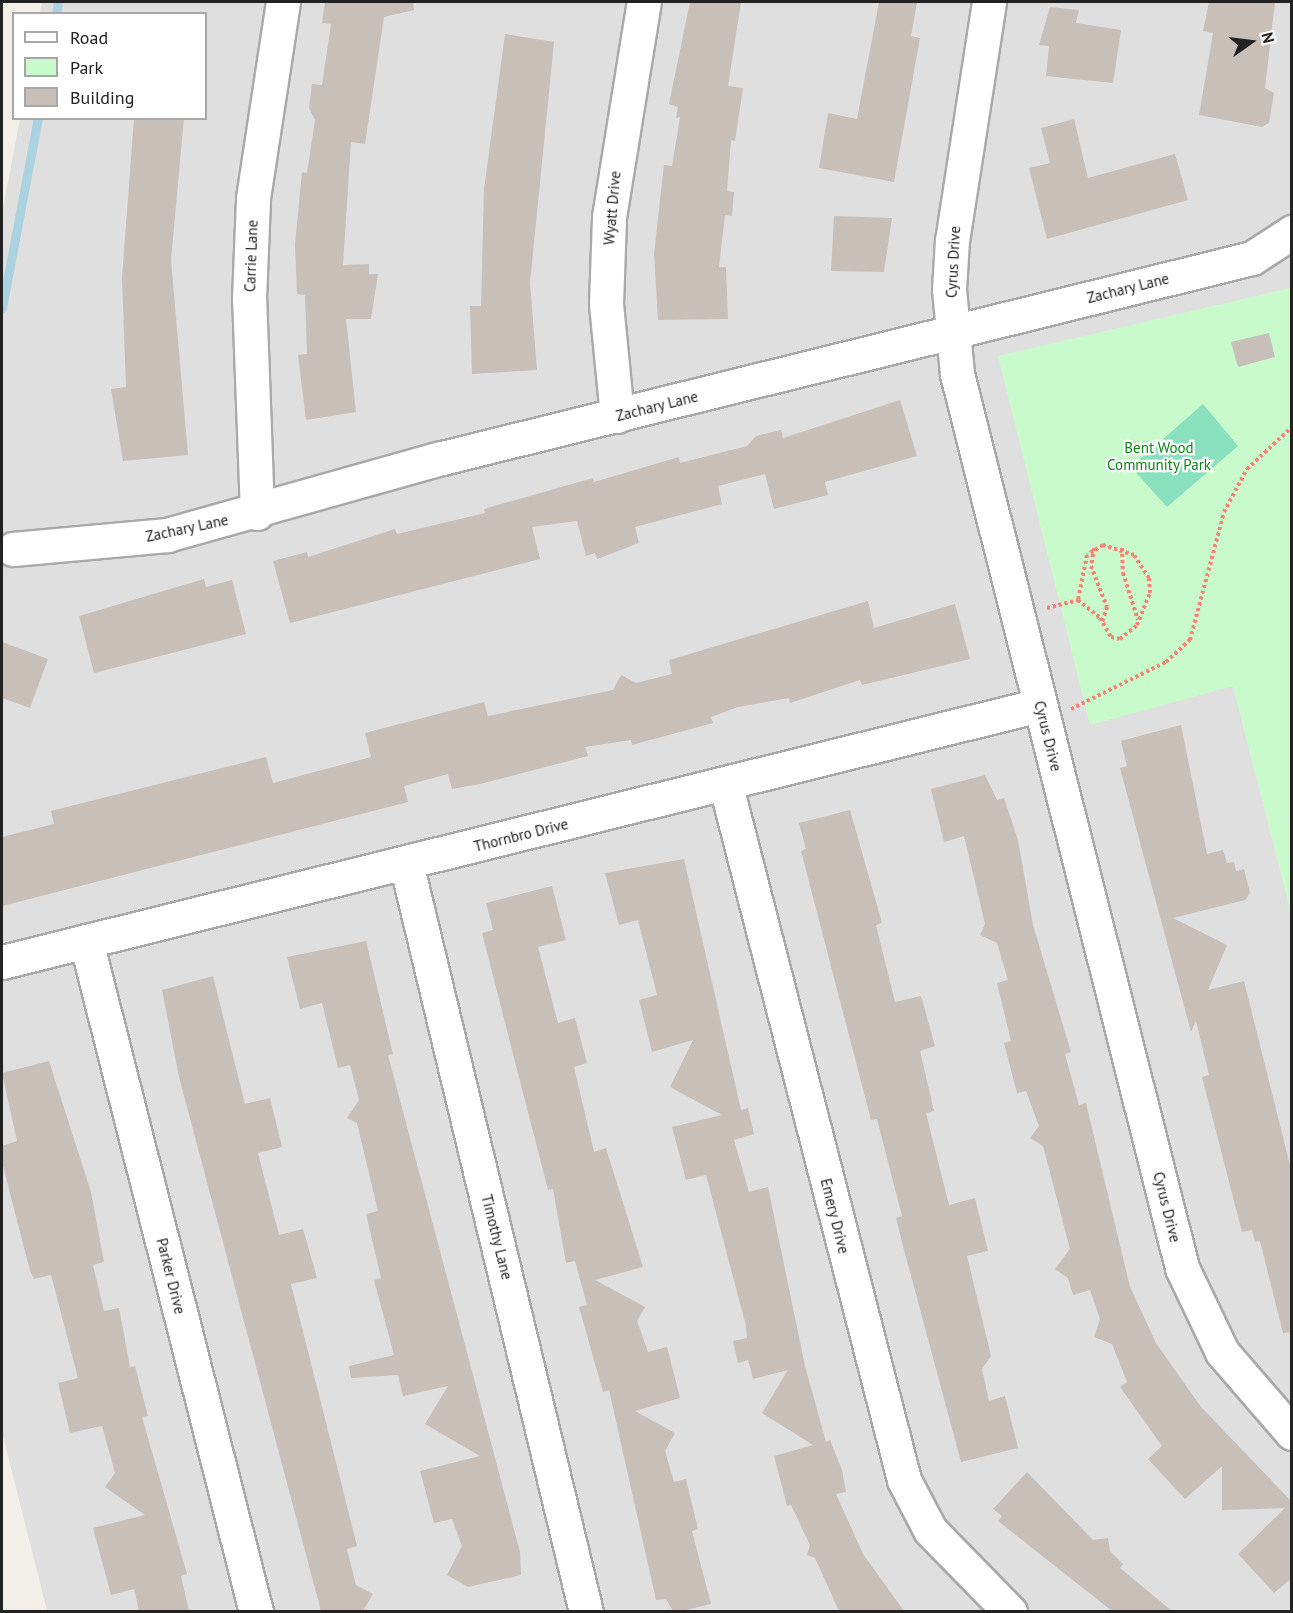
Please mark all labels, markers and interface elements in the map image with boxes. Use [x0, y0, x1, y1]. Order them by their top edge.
legend [12, 12, 207, 120]
north arrow [1221, 12, 1281, 72]
text: Road [70, 26, 108, 49]
text: N [1257, 30, 1279, 45]
text: Park [70, 56, 103, 79]
text: Building [70, 86, 134, 109]
street label: Wyatt Drive [600, 170, 624, 246]
street label: Carrie Lane [241, 220, 261, 292]
street label: Cyrus Drive [942, 226, 964, 298]
street label: Zachary Lane [1085, 269, 1171, 307]
street label: Zachary Lane [614, 387, 700, 425]
park label: Bent Wood Community Park [1107, 438, 1211, 473]
street label: Zachary Lane [144, 510, 230, 546]
street label: Cyrus Drive [1031, 699, 1065, 773]
street label: Thornbro Drive [472, 815, 570, 855]
street label: Cyrus Drive [1150, 1170, 1184, 1244]
street label: Emery Drive [817, 1176, 853, 1256]
street label: Timothy Lane [478, 1192, 516, 1282]
street label: Parker Drive [153, 1236, 189, 1316]

